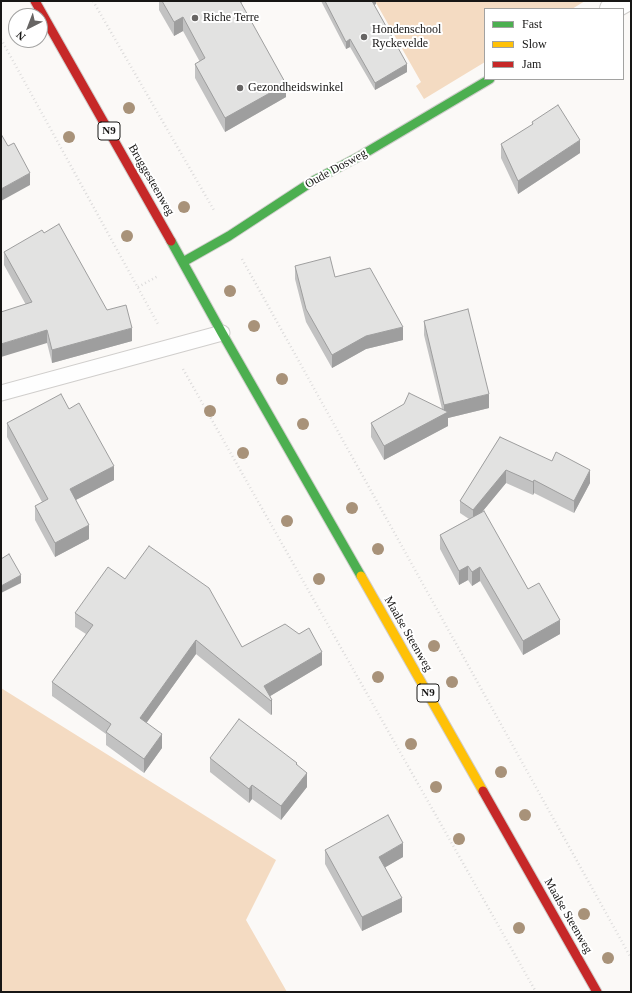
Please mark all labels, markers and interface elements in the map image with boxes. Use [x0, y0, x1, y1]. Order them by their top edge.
north arrow [8, 8, 48, 48]
legend [484, 8, 624, 80]
place label: Riche Terre [203, 11, 259, 25]
marker: Riche Terre [190, 13, 200, 23]
text: Fast [522, 17, 542, 31]
place label: Hondenschool Ryckevelde [372, 23, 441, 51]
text: N [14, 29, 28, 43]
marker: Hondenschool Ryckevelde [359, 32, 369, 42]
text: Slow [522, 37, 547, 51]
text: Jam [522, 57, 541, 71]
place label: Gezondheidswinkel [248, 81, 343, 95]
marker: Gezondheidswinkel [235, 83, 245, 93]
road number: N9 [98, 122, 120, 140]
street label: Bruggesteenweg [125, 142, 177, 218]
street label: Oude Dosweg [303, 146, 369, 192]
street label: Maalse Steenweg [381, 594, 435, 674]
road number: N9 [417, 684, 439, 702]
street label: Maalse Steenweg [541, 876, 595, 956]

